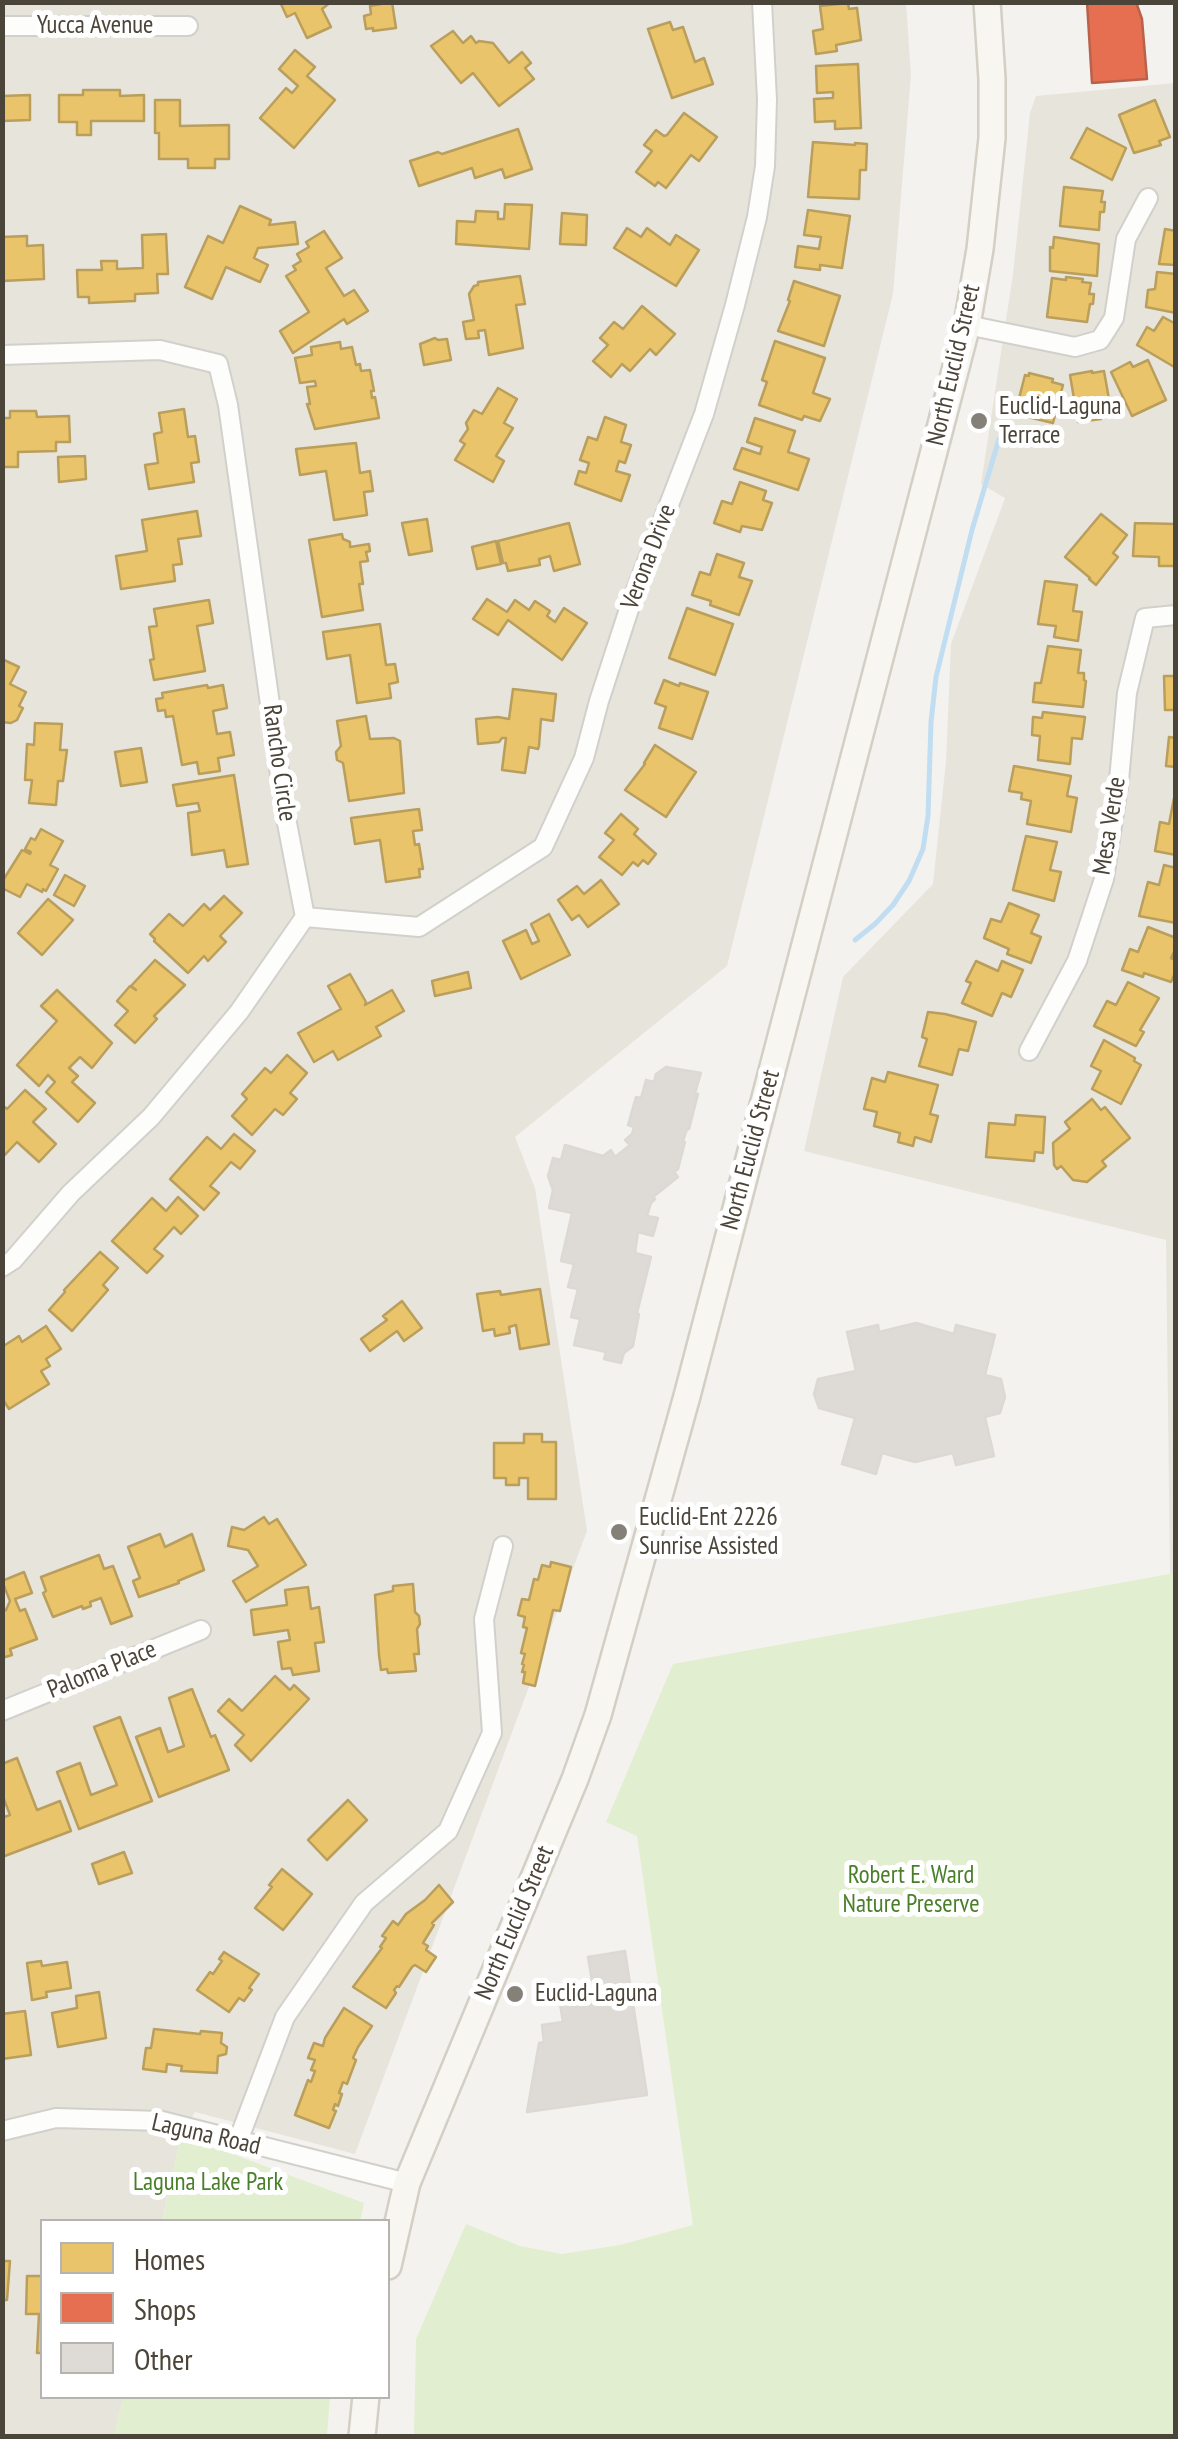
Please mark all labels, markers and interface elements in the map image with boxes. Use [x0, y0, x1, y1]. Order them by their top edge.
street label: Yucca Avenue [37, 11, 153, 41]
street label: North Euclid Street [921, 281, 987, 449]
place label: Euclid-Laguna Terrace [999, 392, 1121, 451]
marker: Euclid-Laguna Terrace [968, 410, 990, 432]
street label: Verona Drive [615, 500, 683, 614]
street label: Rancho Circle [256, 703, 302, 823]
street label: Mesa Verde [1087, 775, 1133, 877]
street label: North Euclid Street [715, 1067, 787, 1233]
place label: Euclid-Ent 2226 Sunrise Assisted [639, 1503, 778, 1562]
marker: Euclid-Ent 2226 Sunrise Assisted [608, 1521, 630, 1543]
street label: Paloma Place [43, 1635, 161, 1705]
street label: North Euclid Street [469, 1841, 561, 2005]
park label: Robert E. Ward Nature Preserve [842, 1861, 980, 1920]
place label: Euclid-Laguna [535, 1979, 657, 2009]
marker: Euclid-Laguna [504, 1983, 526, 2005]
street label: Laguna Road [149, 2108, 263, 2162]
park label: Laguna Lake Park [133, 2168, 283, 2198]
legend [40, 2219, 390, 2399]
text: Homes [134, 2239, 205, 2278]
text: Shops [134, 2289, 196, 2328]
text: Other [134, 2339, 193, 2378]

